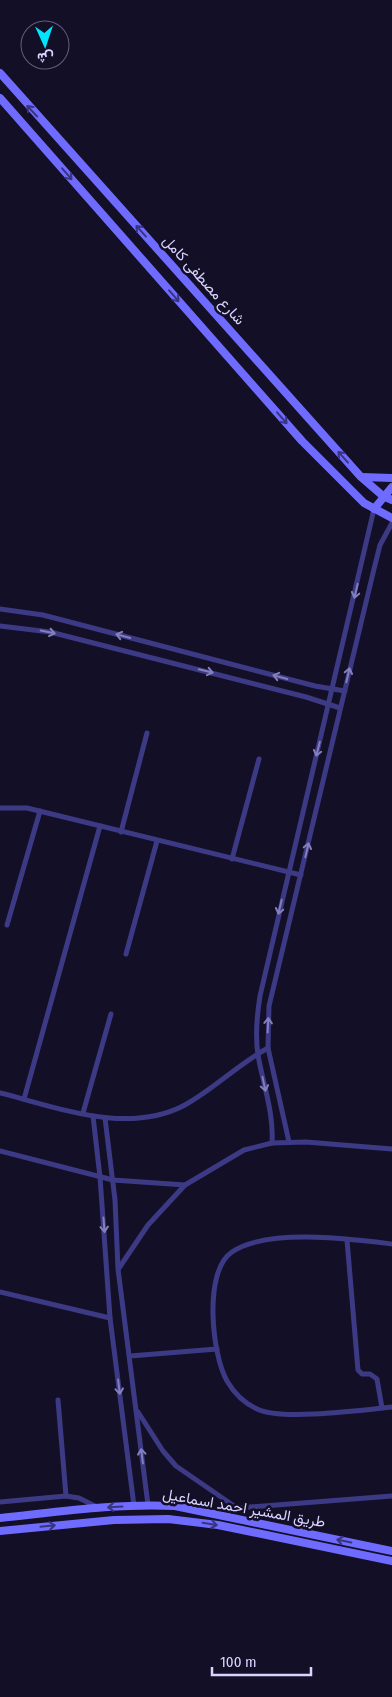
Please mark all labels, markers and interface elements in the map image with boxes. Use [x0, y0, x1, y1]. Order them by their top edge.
north arrow [20, 20, 70, 70]
text: ش [37, 49, 55, 66]
one-way arrow [26, 104, 38, 117]
one-way arrow [61, 167, 73, 180]
one-way arrow [135, 225, 147, 238]
street label: شارع مصطفى كامل [158, 232, 249, 330]
one-way arrow [169, 289, 180, 302]
one-way arrow [276, 411, 288, 424]
one-way arrow [337, 450, 349, 463]
one-way arrow [351, 583, 360, 599]
one-way arrow [40, 628, 56, 637]
one-way arrow [115, 631, 131, 640]
one-way arrow [197, 667, 213, 676]
one-way arrow [344, 667, 353, 683]
one-way arrow [272, 672, 288, 681]
one-way arrow [313, 741, 322, 757]
one-way arrow [303, 842, 312, 858]
one-way arrow [275, 899, 284, 915]
one-way arrow [263, 1018, 272, 1034]
one-way arrow [260, 1076, 270, 1092]
one-way arrow [99, 1217, 108, 1233]
one-way arrow [114, 1379, 124, 1395]
one-way arrow [137, 1449, 147, 1465]
street label: طريق المشير احمد اسماعيل [161, 1485, 327, 1532]
one-way arrow [108, 1502, 124, 1511]
one-way arrow [202, 1519, 218, 1529]
one-way arrow [40, 1521, 56, 1531]
one-way arrow [337, 1536, 353, 1545]
scale bar [212, 1644, 311, 1676]
text: 100 m [220, 1653, 257, 1671]

